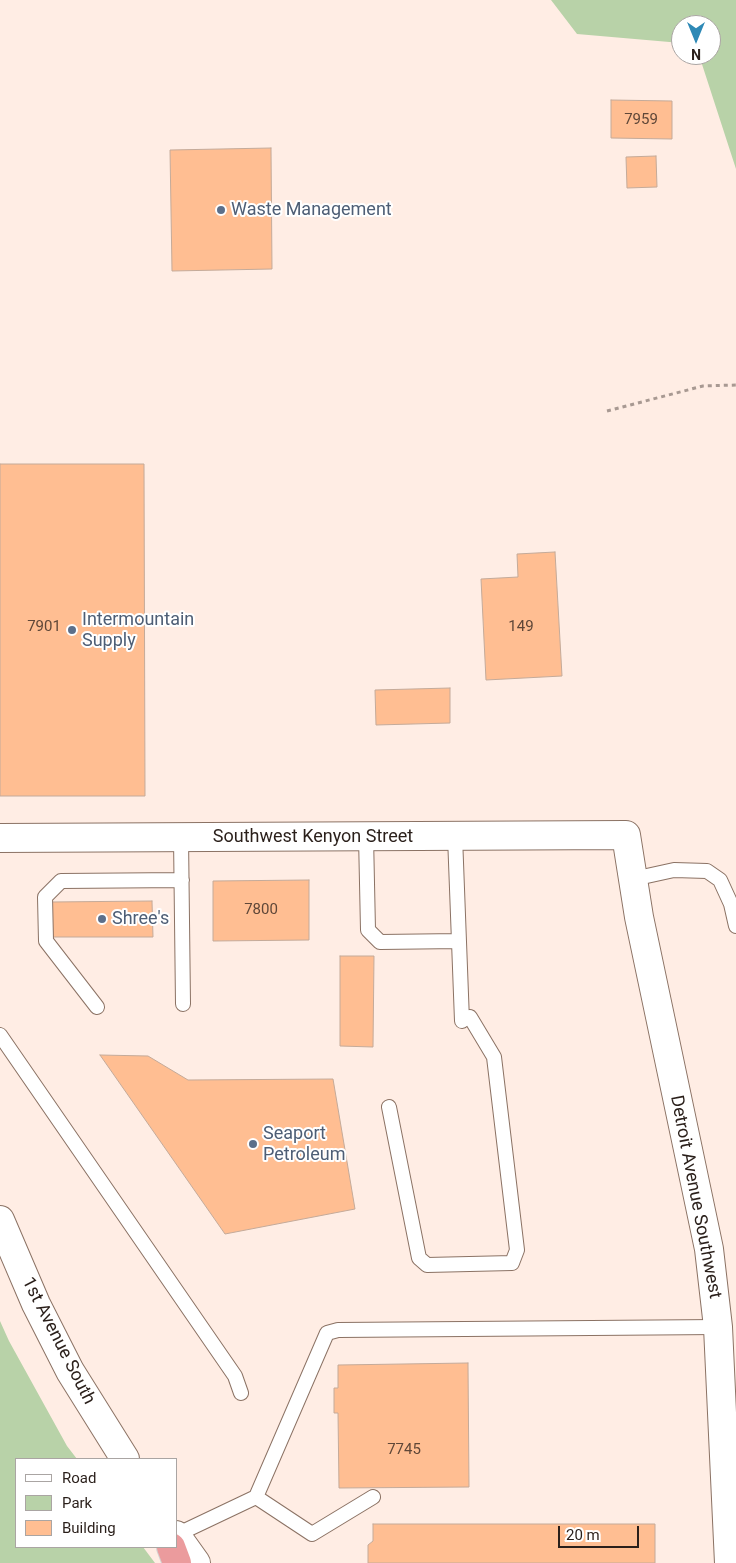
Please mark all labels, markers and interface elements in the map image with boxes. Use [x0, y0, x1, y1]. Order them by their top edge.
north arrow [671, 15, 721, 65]
text: N [691, 46, 701, 62]
house number: 7959 [624, 111, 658, 129]
place label: Waste Management [231, 199, 392, 221]
marker: Waste Management [215, 204, 227, 216]
place label: Intermountain Supply [82, 609, 194, 652]
house number: 7901 [27, 618, 61, 636]
house number: 149 [508, 618, 534, 636]
marker: Intermountain Supply [66, 624, 78, 636]
street label: Southwest Kenyon Street [213, 826, 413, 848]
house number: 7800 [244, 901, 278, 919]
place label: Shree's [112, 908, 169, 930]
marker: Shree's [96, 913, 108, 925]
street label: Detroit Avenue Southwest [665, 1094, 725, 1300]
place label: Seaport Petroleum [263, 1123, 345, 1166]
marker: Seaport Petroleum [247, 1138, 259, 1150]
street label: 1st Avenue South [17, 1274, 99, 1408]
house number: 7745 [387, 1441, 421, 1459]
legend [15, 1458, 178, 1548]
text: Road [62, 1469, 96, 1487]
text: Park [62, 1494, 92, 1512]
scale bar [561, 1516, 642, 1548]
text: Building [62, 1519, 116, 1537]
text: 20 m [566, 1526, 600, 1544]

